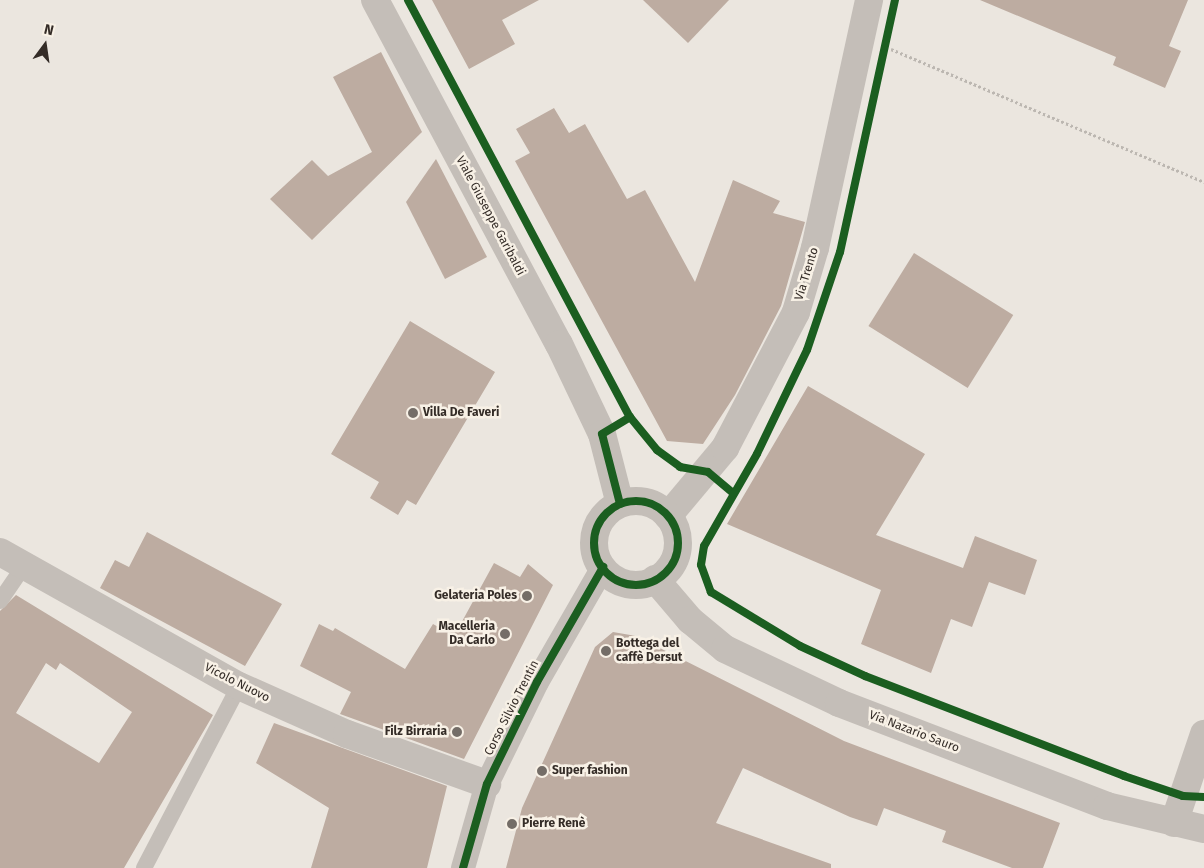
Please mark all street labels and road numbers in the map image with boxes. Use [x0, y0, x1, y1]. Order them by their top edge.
street label: Viale Giuseppe Garibaldi [452, 154, 528, 278]
street label: Via Trento [792, 246, 822, 302]
street label: Corso Silvio Trentin [482, 658, 542, 758]
street label: Vicolo Nuovo [202, 660, 272, 706]
street label: Via Nazario Sauro [867, 708, 961, 756]

